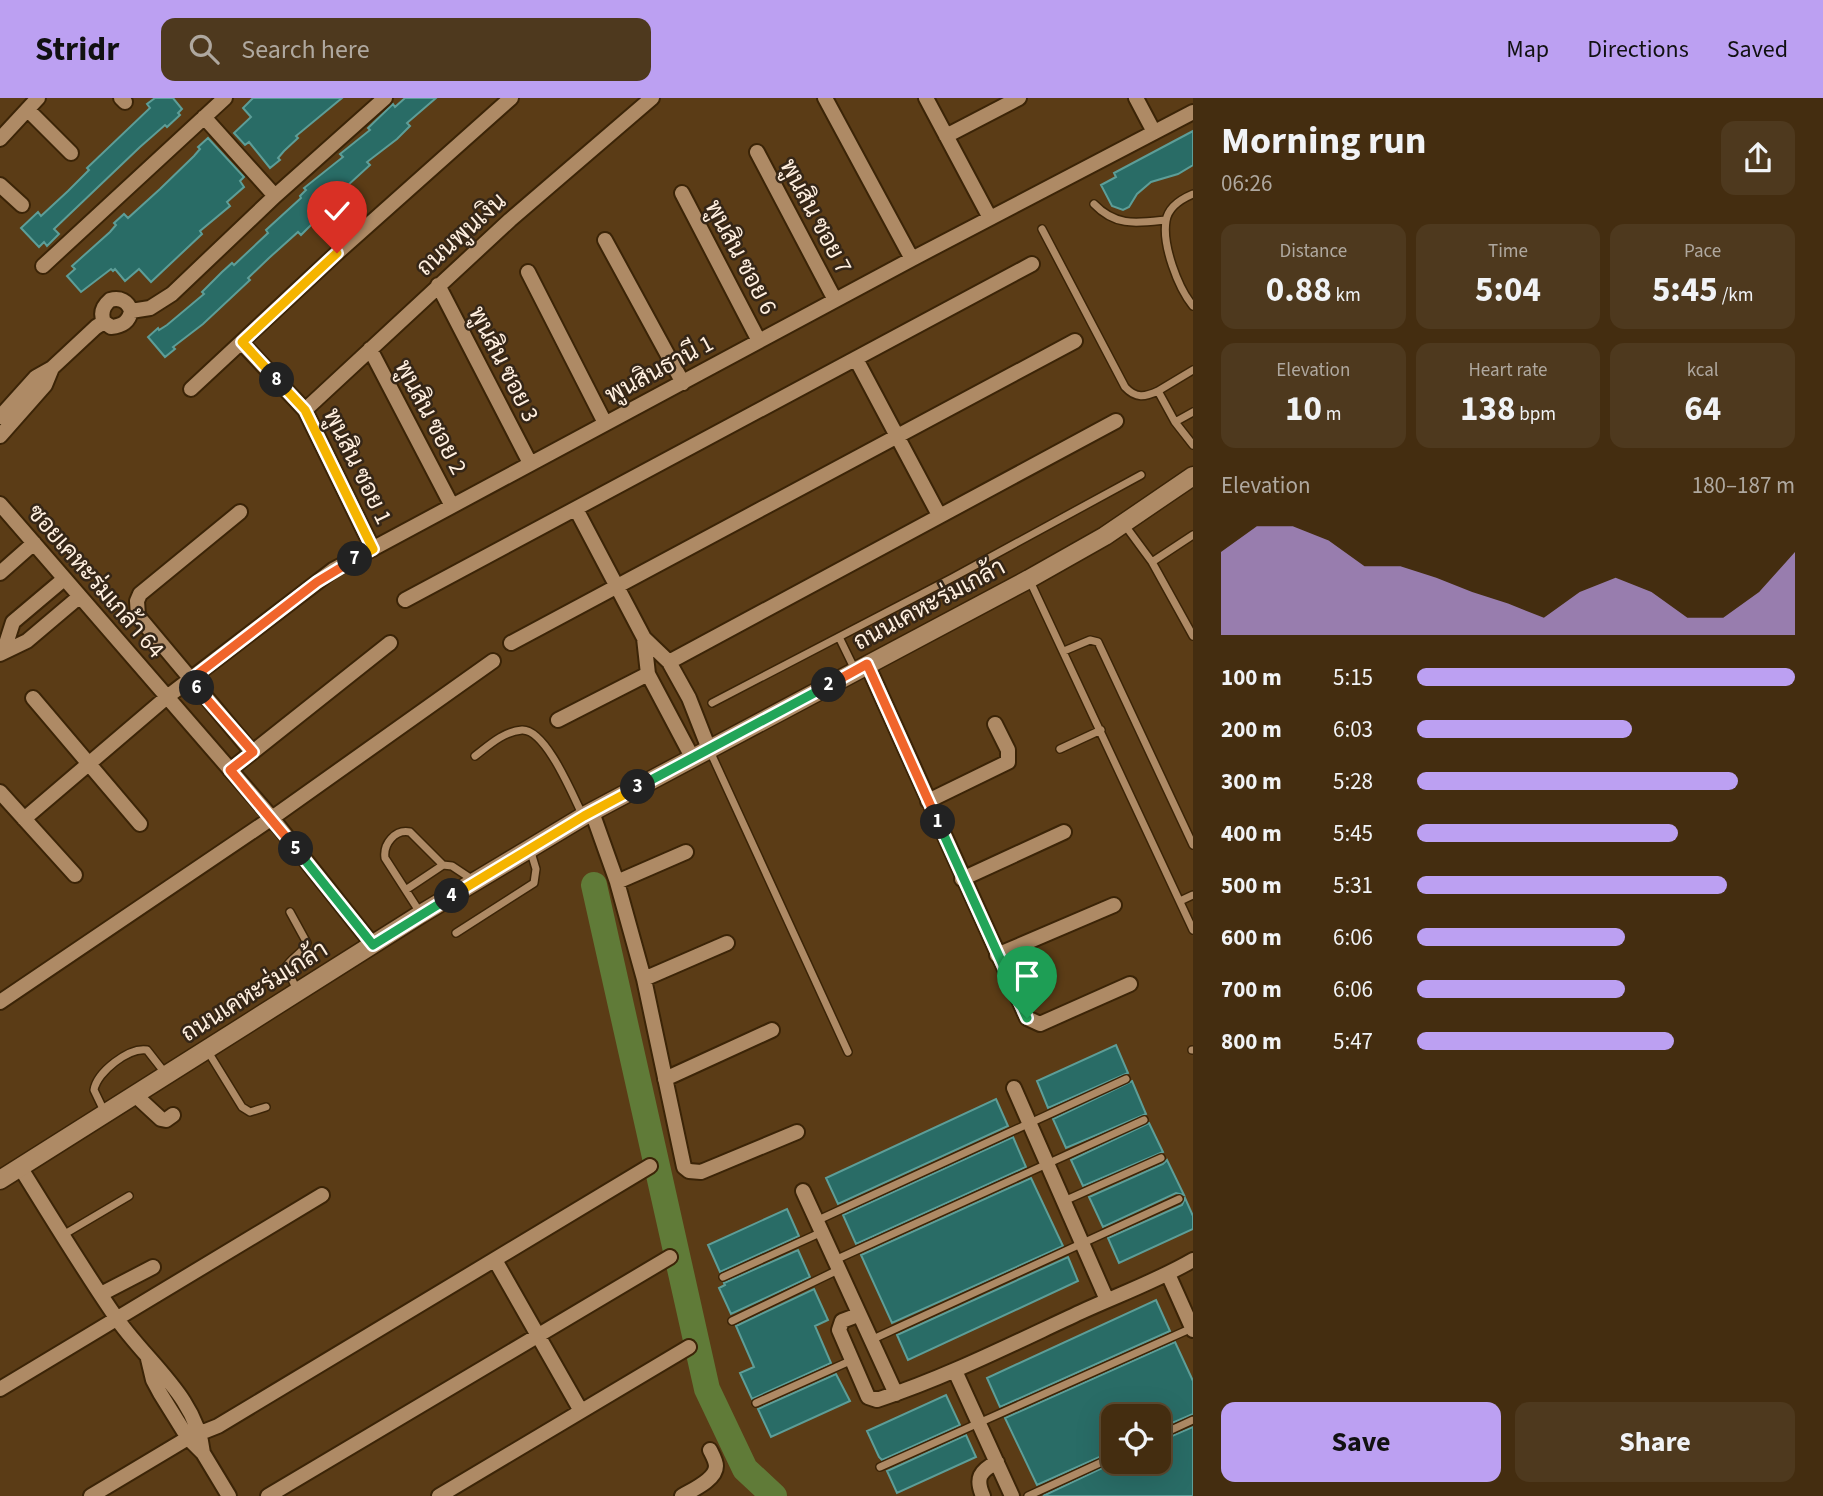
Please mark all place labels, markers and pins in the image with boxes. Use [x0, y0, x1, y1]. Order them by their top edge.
pin [307, 181, 367, 253]
pin: 8 [260, 362, 294, 398]
pin: 7 [338, 542, 372, 576]
pin: 2 [812, 668, 846, 702]
pin: 6 [180, 670, 214, 706]
pin: 3 [620, 770, 656, 804]
pin: 1 [920, 804, 956, 840]
pin: 5 [278, 832, 314, 866]
pin: 4 [434, 878, 470, 914]
pin [997, 946, 1057, 1018]

